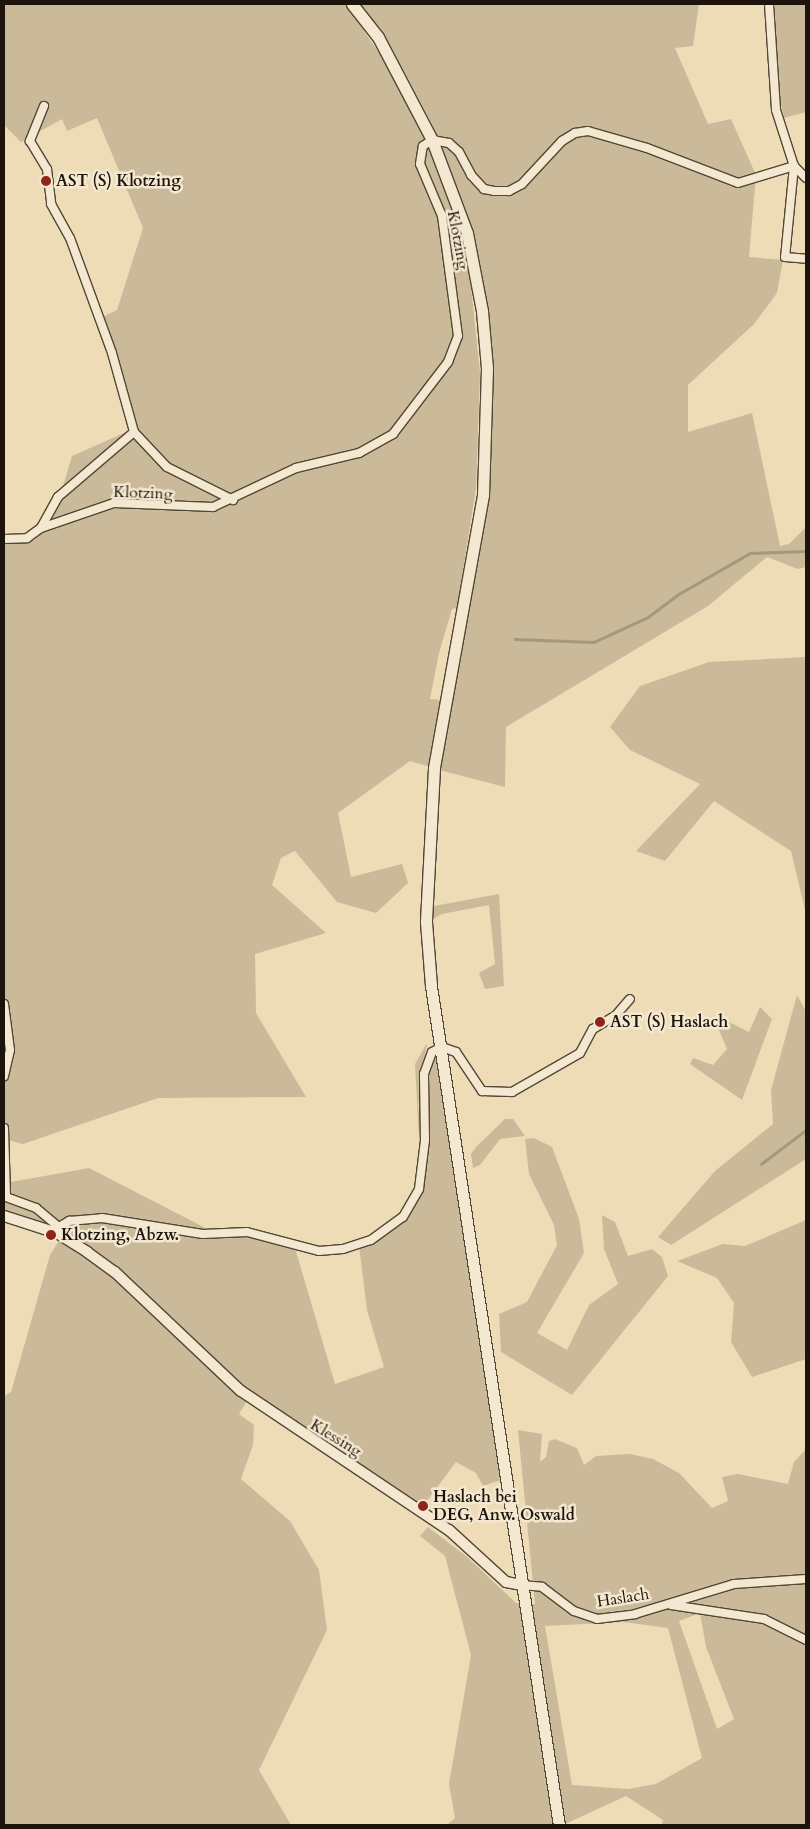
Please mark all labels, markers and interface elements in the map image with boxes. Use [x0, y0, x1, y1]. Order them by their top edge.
place label: AST (S) Klotzing [56, 171, 181, 191]
marker: AST (S) Klotzing [40, 175, 52, 187]
street label: Klotzing [443, 209, 473, 271]
street label: Klotzing [113, 482, 173, 504]
place label: AST (S) Haslach [610, 1012, 728, 1032]
marker: AST (S) Haslach [594, 1016, 606, 1028]
place label: Klotzing, Abzw. [61, 1225, 179, 1245]
marker: Klotzing, Abzw. [45, 1229, 57, 1241]
street label: Klessing [307, 1415, 365, 1461]
place label: Haslach bei DEG, Anw. Oswald [433, 1487, 575, 1525]
marker: Haslach bei DEG, Anw. Oswald [417, 1500, 429, 1512]
street label: Haslach [595, 1584, 651, 1612]

